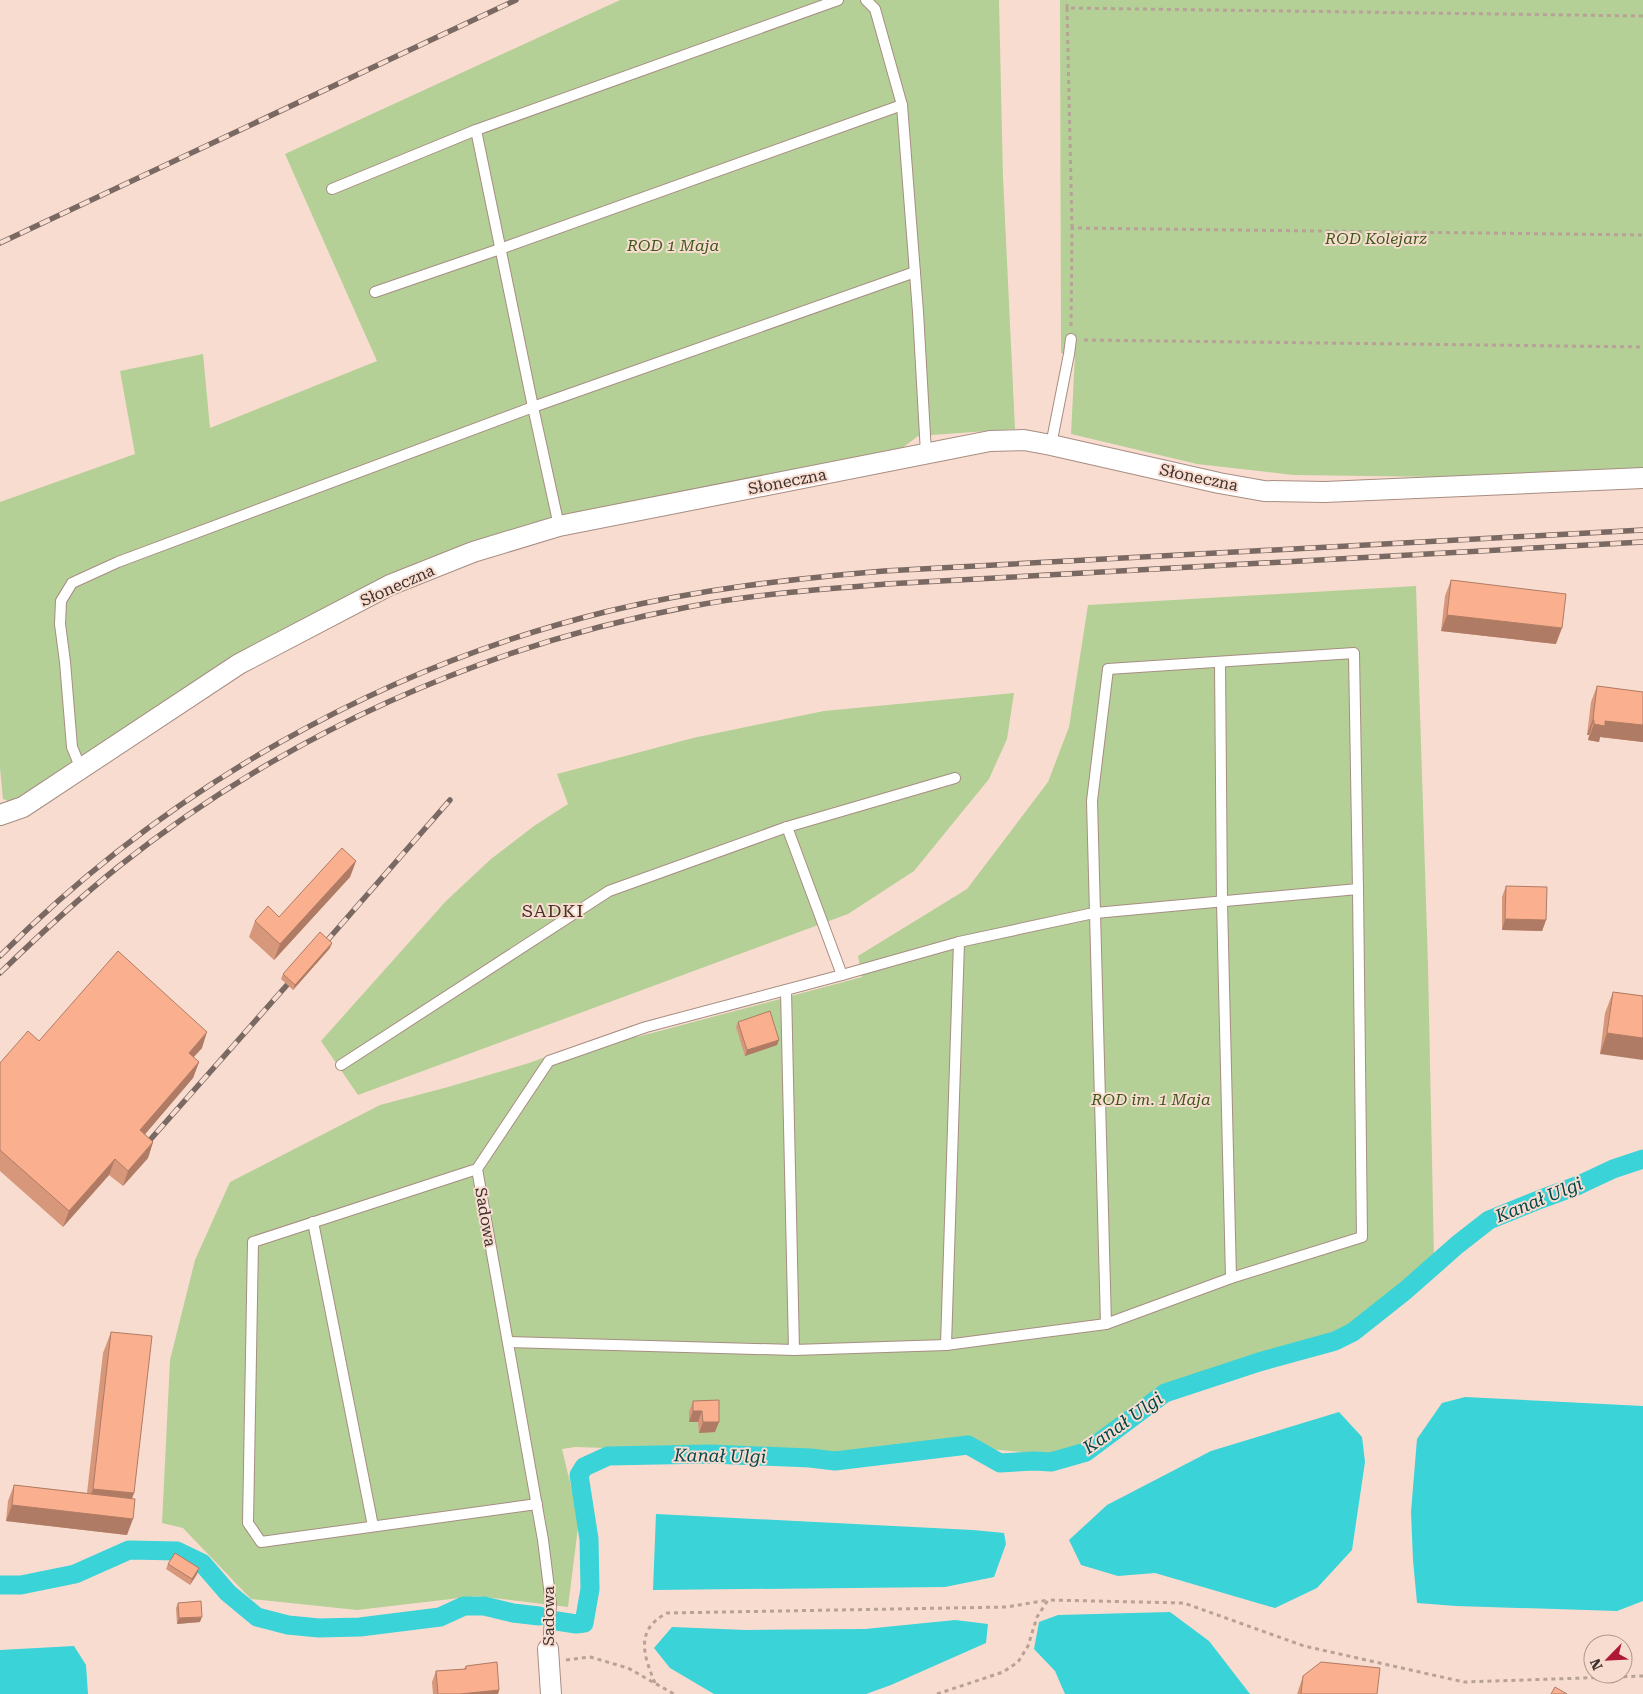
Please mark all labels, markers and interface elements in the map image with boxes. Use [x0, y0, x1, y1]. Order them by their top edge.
park label: ROD Kolejarz [1324, 229, 1427, 248]
park label: ROD 1 Maja [626, 236, 719, 255]
street label: Słoneczna [1158, 460, 1240, 495]
street label: Słoneczna [746, 465, 828, 498]
street label: Słoneczna [357, 560, 438, 610]
district label: SADKI [522, 900, 584, 921]
park label: ROD im. 1 Maja [1090, 1090, 1211, 1109]
water label: Kanał Ulgi [1491, 1172, 1586, 1227]
street label: Sadowa [471, 1186, 500, 1249]
water label: Kanał Ulgi [1078, 1387, 1167, 1458]
water label: Kanał Ulgi [673, 1444, 767, 1467]
street label: Sadowa [539, 1586, 558, 1646]
north arrow [1583, 1634, 1633, 1684]
text: N [1587, 1656, 1606, 1672]

